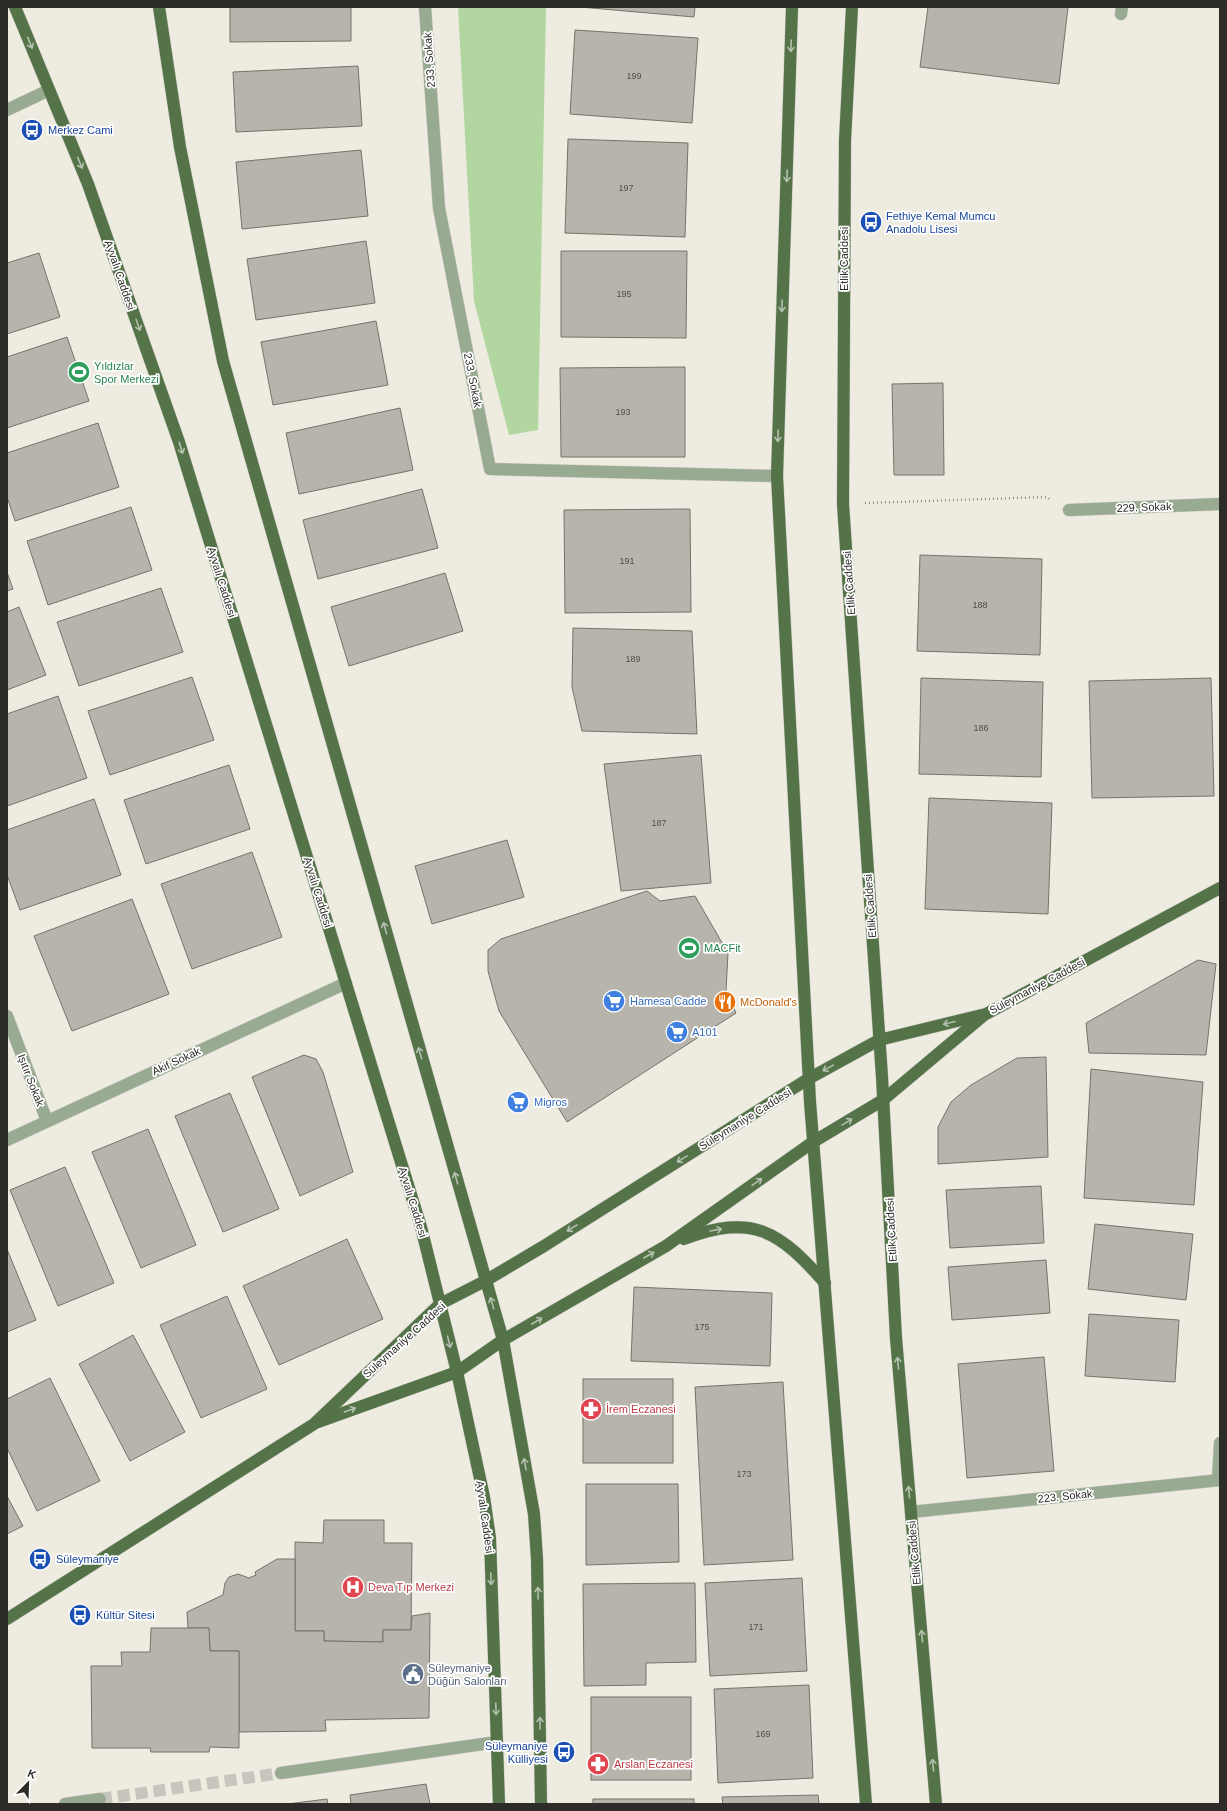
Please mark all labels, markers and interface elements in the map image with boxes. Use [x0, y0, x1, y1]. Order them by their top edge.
street label: 233. Sokak [421, 32, 437, 88]
one-way arrow [27, 37, 34, 49]
one-way arrow [787, 39, 794, 52]
house number: 199 [626, 71, 642, 81]
bus stop icon: Merkez Cami [19, 117, 45, 143]
place label: Merkez Cami [48, 124, 113, 136]
one-way arrow [76, 157, 84, 169]
one-way arrow [783, 169, 790, 182]
house number: 197 [618, 183, 634, 193]
bus stop icon: Fethiye Kemal Mumcu Anadolu Lisesi [858, 209, 884, 235]
place label: Fethiye Kemal Mumcu Anadolu Lisesi [886, 210, 995, 235]
street label: Etlik Caddesi [838, 227, 850, 291]
street label: Ayvalı Caddesi [102, 238, 138, 312]
house number: 195 [616, 289, 632, 299]
one-way arrow [779, 299, 786, 312]
one-way arrow [135, 319, 142, 332]
street label: 233. Sokak [462, 352, 484, 409]
sports icon: Yıldızlar Spor Merkezi [66, 359, 92, 385]
place label: Yıldızlar Spor Merkezi [94, 360, 159, 385]
house number: 193 [615, 407, 631, 417]
one-way arrow [774, 429, 782, 442]
one-way arrow [178, 441, 185, 454]
street label: 229. Sokak [1116, 500, 1172, 514]
street label: Ayvalı Caddesi [206, 545, 238, 619]
street label: Etlik Caddesi [841, 551, 857, 615]
house number: 191 [619, 556, 635, 566]
house number: 188 [972, 600, 988, 610]
house number: 189 [625, 654, 641, 664]
house number: 186 [973, 723, 989, 733]
house number: 187 [651, 818, 667, 828]
street label: Ayvalı Caddesi [302, 855, 334, 929]
street label: Etlik Caddesi [862, 874, 878, 938]
one-way arrow [381, 922, 388, 935]
sports icon: MACFit [676, 935, 702, 961]
place label: MACFit [704, 942, 741, 954]
street label: Süleymaniye Caddesi [987, 956, 1087, 1016]
supermarket icon: Hamesa Cadde [601, 988, 627, 1014]
restaurant icon: McDonald's [712, 989, 738, 1015]
place label: Hamesa Cadde [630, 995, 706, 1007]
place label: McDonald's [740, 996, 798, 1008]
supermarket icon: A101 [664, 1019, 690, 1045]
one-way arrow [942, 1020, 955, 1027]
place label: A101 [692, 1026, 718, 1038]
street label: Akif Sokak [150, 1044, 203, 1077]
one-way arrow [416, 1047, 423, 1060]
street label: Işıtır Sokak [16, 1052, 47, 1108]
one-way arrow [822, 1065, 834, 1072]
street label: Süleymaniye Caddesi [697, 1086, 793, 1152]
supermarket icon: Migros [505, 1089, 531, 1115]
place label: Migros [534, 1096, 568, 1108]
one-way arrow [841, 1118, 853, 1126]
one-way arrow [676, 1155, 688, 1163]
street label: Ayvalı Caddesi [397, 1165, 429, 1239]
one-way arrow [452, 1172, 459, 1185]
one-way arrow [751, 1178, 762, 1186]
street label: Etlik Caddesi [883, 1198, 899, 1262]
one-way arrow [567, 1224, 578, 1232]
one-way arrow [709, 1225, 722, 1233]
one-way arrow [643, 1251, 655, 1259]
one-way arrow [488, 1297, 495, 1310]
street label: Süleymaniye Caddesi [360, 1300, 448, 1380]
one-way arrow [531, 1316, 543, 1324]
house number: 175 [694, 1322, 710, 1332]
one-way arrow [446, 1335, 454, 1348]
one-way arrow [895, 1357, 902, 1370]
pharmacy icon: İrem Eczanesi [578, 1396, 604, 1422]
place label: İrem Eczanesi [606, 1403, 676, 1415]
one-way arrow [344, 1406, 356, 1414]
one-way arrow [521, 1458, 529, 1471]
house number: 173 [736, 1469, 752, 1479]
street label: Ayvalı Caddesi [474, 1480, 496, 1554]
one-way arrow [906, 1486, 913, 1499]
street label: 223. Sokak [1037, 1487, 1093, 1505]
street label: Etlik Caddesi [905, 1520, 923, 1586]
bus stop icon: Süleymaniye [27, 1546, 53, 1572]
place label: Süleymaniye [56, 1553, 119, 1565]
one-way arrow [488, 1572, 495, 1585]
hospital icon: Deva Tıp Merkezi [340, 1574, 366, 1600]
place label: Deva Tıp Merkezi [368, 1581, 454, 1593]
one-way arrow [534, 1587, 542, 1600]
bus stop icon: Kültür Sitesi [67, 1602, 93, 1628]
place label: Kültür Sitesi [96, 1609, 155, 1621]
house number: 171 [748, 1622, 764, 1632]
one-way arrow [918, 1630, 925, 1643]
public building icon: Süleymaniye Düğün Salonları [400, 1661, 426, 1687]
place label: Süleymaniye Düğün Salonları [428, 1662, 507, 1687]
one-way arrow [492, 1702, 500, 1715]
one-way arrow [536, 1717, 544, 1730]
house number: 169 [755, 1729, 771, 1739]
bus stop icon: Süleymaniye Külliyesi [551, 1739, 577, 1765]
place label: Süleymaniye Külliyesi [485, 1740, 548, 1765]
pharmacy icon: Arslan Eczanesi [585, 1751, 611, 1777]
place label: Arslan Eczanesi [614, 1758, 693, 1770]
one-way arrow [929, 1759, 936, 1772]
north arrow [8, 1763, 48, 1803]
text: K [26, 1767, 38, 1781]

